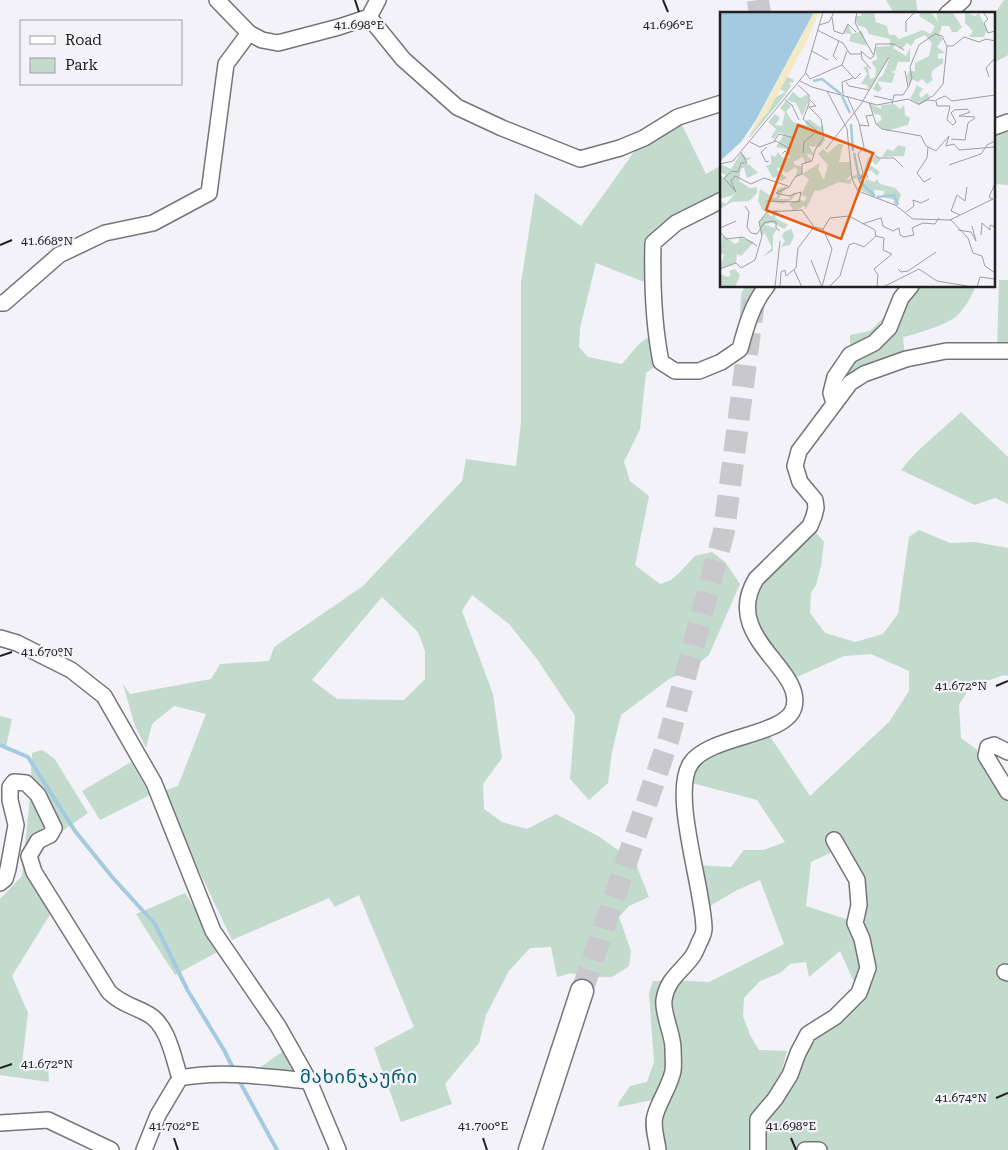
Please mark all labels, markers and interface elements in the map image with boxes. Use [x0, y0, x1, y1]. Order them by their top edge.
inset map [720, 12, 996, 288]
text: 41.698°E [334, 18, 384, 32]
text: 41.696°E [643, 18, 693, 32]
legend [20, 20, 182, 85]
text: Road [65, 31, 102, 49]
text: Park [65, 56, 99, 74]
text: 41.668°N [21, 234, 73, 248]
text: 41.670°N [21, 645, 73, 659]
text: 41.672°N [935, 679, 987, 693]
text: 41.672°N [21, 1057, 73, 1071]
district label: მახინჯაური [300, 1066, 418, 1088]
text: 41.674°N [935, 1091, 987, 1105]
text: 41.702°E [149, 1119, 199, 1133]
text: 41.700°E [458, 1119, 508, 1133]
text: 41.698°E [766, 1119, 816, 1133]

